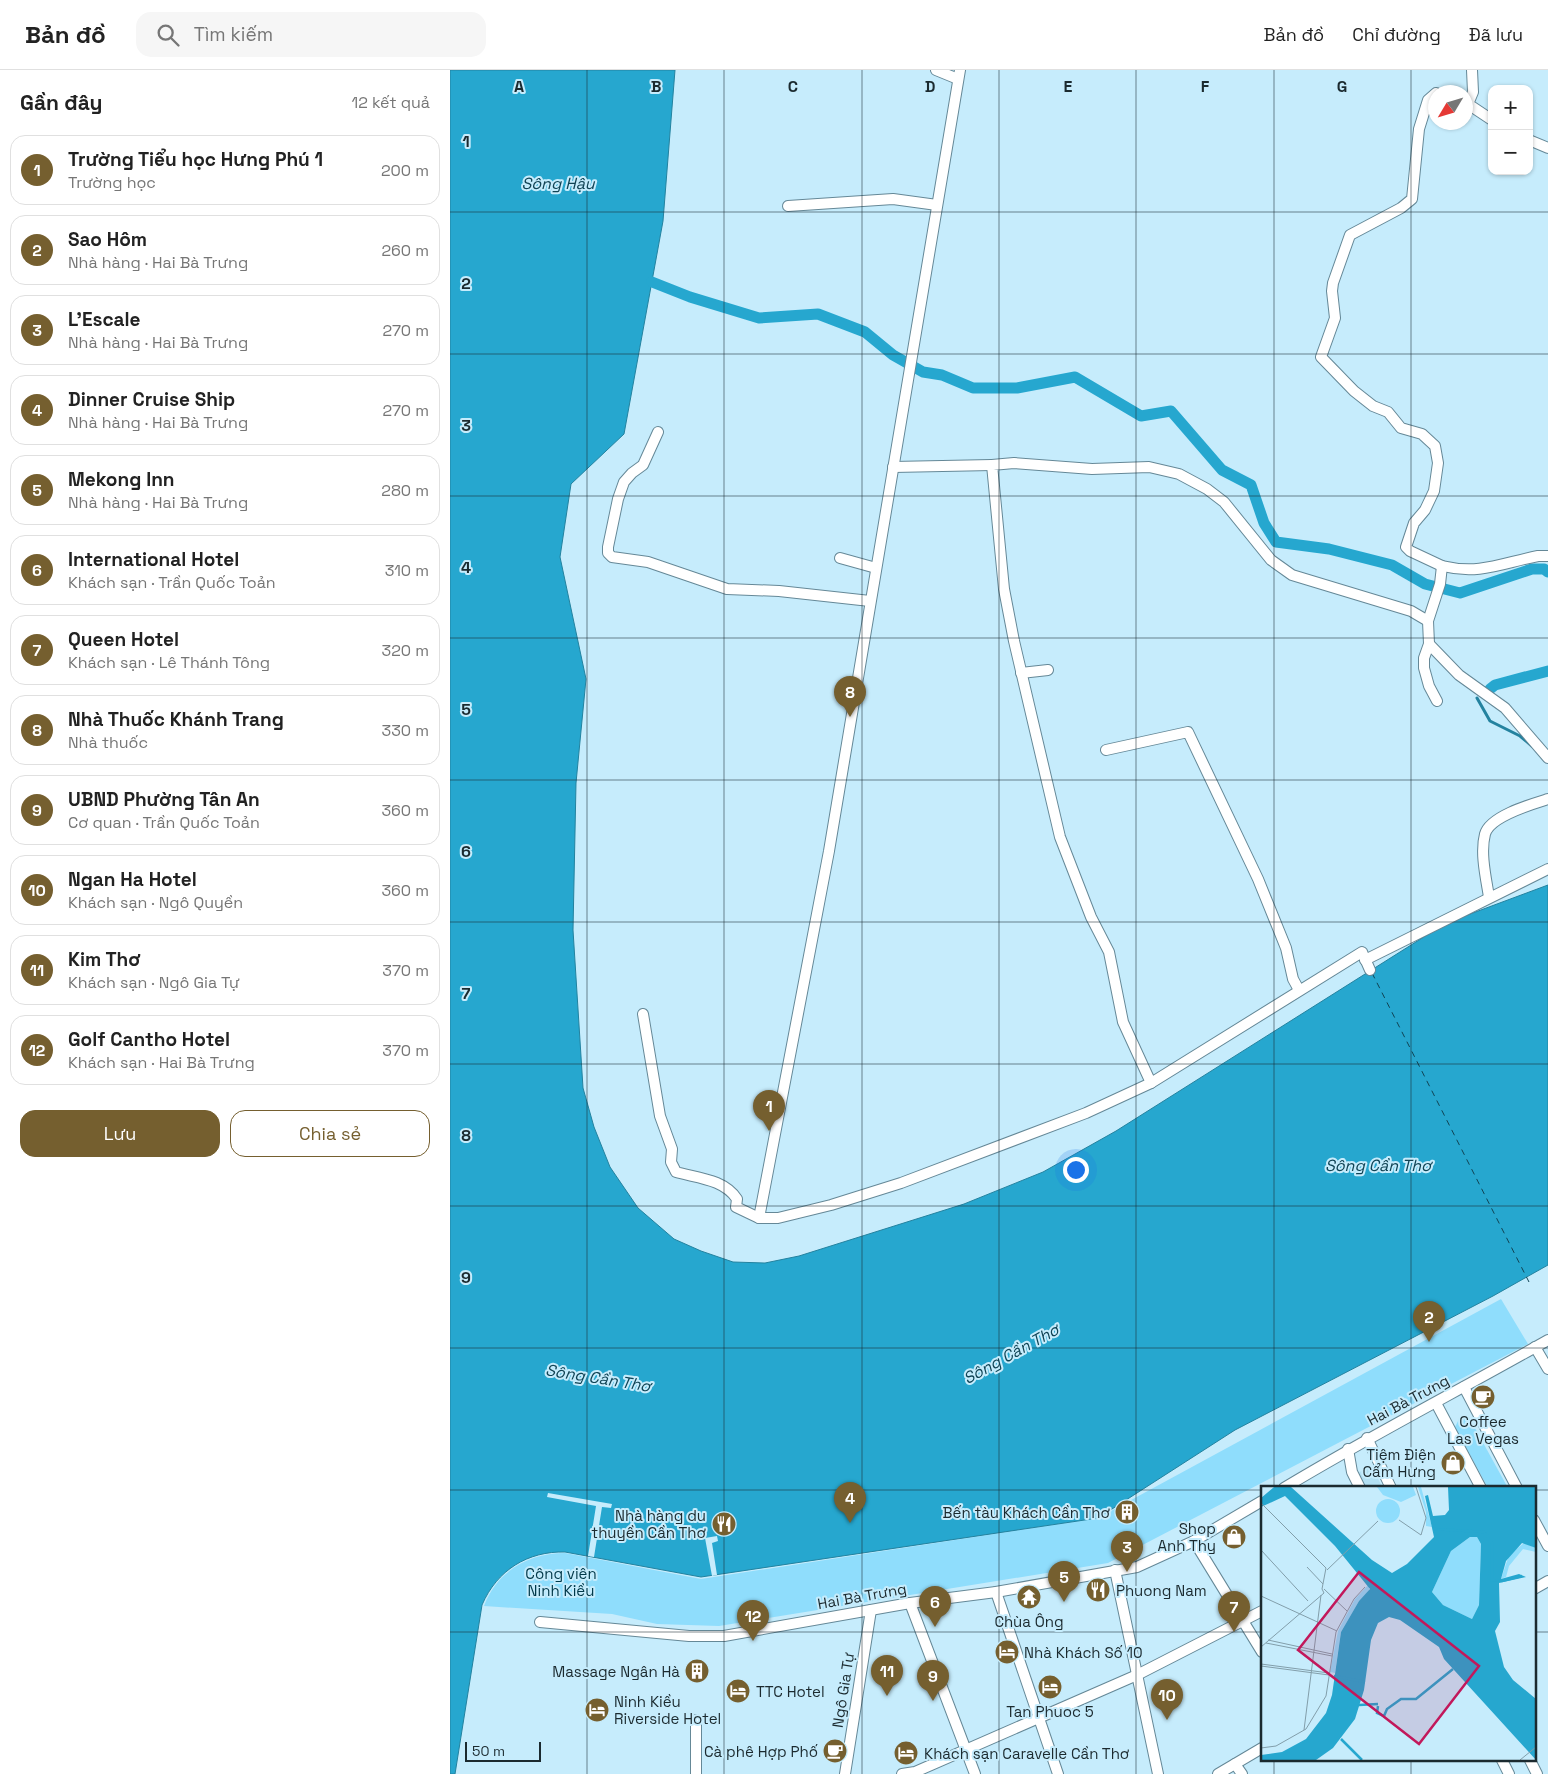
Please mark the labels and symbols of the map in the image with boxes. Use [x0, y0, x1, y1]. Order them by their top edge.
text: A [514, 76, 524, 97]
text: B [651, 76, 661, 97]
text: C [788, 76, 798, 97]
text: D [925, 76, 935, 97]
text: E [1064, 76, 1073, 97]
text: F [1201, 76, 1210, 97]
text: G [1337, 76, 1347, 97]
north arrow [1428, 85, 1473, 130]
text: 1 [462, 131, 470, 152]
water label: Sông Hậu [521, 173, 596, 194]
text: 2 [461, 273, 471, 294]
text: 3 [461, 415, 471, 436]
text: 4 [461, 557, 471, 578]
pin: 8 [834, 676, 866, 717]
text: 5 [461, 699, 471, 720]
text: 6 [461, 841, 471, 862]
text: 7 [462, 983, 471, 1004]
pin: 1 [753, 1090, 785, 1131]
text: 8 [461, 1125, 471, 1146]
water label: Sông Cần Thơ [1325, 1155, 1433, 1176]
your location [1063, 1157, 1089, 1183]
text: 9 [461, 1267, 471, 1288]
pin: 2 [1413, 1301, 1445, 1342]
water label: Sông Cần Thơ [959, 1318, 1064, 1389]
water label: Sông Cần Thơ [544, 1359, 654, 1397]
street label: Hai Bà Trưng [1364, 1370, 1452, 1430]
cafe icon: Coffee Las Vegas [1470, 1384, 1496, 1410]
place label: Coffee Las Vegas [1447, 1412, 1519, 1448]
place label: Tiệm Điện Cẩm Hưng [1362, 1445, 1436, 1481]
shop icon: Tiệm Điện Cẩm Hưng [1440, 1450, 1466, 1476]
pin: 4 [834, 1482, 866, 1523]
inset map [1261, 1486, 1536, 1762]
building icon: Bến tàu Khách Cần Thơ [1114, 1499, 1140, 1525]
place label: Bến tàu Khách Cần Thơ [943, 1503, 1111, 1522]
place label: Nhà hàng du thuyền Cần Thơ [591, 1506, 706, 1542]
restaurant icon: Nhà hàng du thuyền Cần Thơ [711, 1511, 737, 1537]
place label: Shop Anh Thy [1158, 1519, 1216, 1555]
shop icon: Shop Anh Thy [1221, 1524, 1247, 1550]
pin: 3 [1111, 1531, 1143, 1572]
pin: 5 [1048, 1561, 1080, 1602]
park label: Công viên Ninh Kiều [525, 1564, 597, 1600]
restaurant icon: Phuong Nam [1085, 1577, 1111, 1603]
street label: Hai Bà Trưng [816, 1579, 908, 1613]
place label: Phuong Nam [1116, 1581, 1207, 1600]
temple icon: Chùa Ông [1016, 1584, 1042, 1610]
pin: 6 [919, 1586, 951, 1627]
pin: 7 [1218, 1591, 1250, 1632]
pin: 12 [737, 1600, 769, 1641]
place label: Chùa Ông [994, 1612, 1064, 1631]
hotel icon: Nhà Khách Số 10 [994, 1639, 1020, 1665]
place label: Nhà Khách Số 10 [1024, 1643, 1143, 1662]
street label: Ngô Gia Tự [828, 1651, 858, 1729]
pin: 11 [871, 1655, 903, 1696]
building icon: Massage Ngân Hà [684, 1658, 710, 1684]
pin: 9 [917, 1660, 949, 1701]
place label: Massage Ngân Hà [552, 1662, 680, 1681]
hotel icon: Tan Phuoc 5 [1037, 1674, 1063, 1700]
hotel icon: TTC Hotel [725, 1678, 751, 1704]
pin: 10 [1151, 1679, 1183, 1720]
place label: TTC Hotel [756, 1682, 825, 1701]
place label: Ninh Kiều Riverside Hotel [614, 1692, 721, 1728]
hotel icon: Ninh Kiều Riverside Hotel [584, 1697, 610, 1723]
place label: Tan Phuoc 5 [1006, 1702, 1094, 1721]
cafe icon: Cà phê Hợp Phố [822, 1738, 848, 1764]
scale bar [465, 1739, 541, 1762]
hotel icon: Khách sạn Caravelle Cần Thơ [893, 1740, 919, 1766]
place label: Cà phê Hợp Phố [704, 1742, 818, 1761]
place label: Khách sạn Caravelle Cần Thơ [924, 1744, 1130, 1763]

